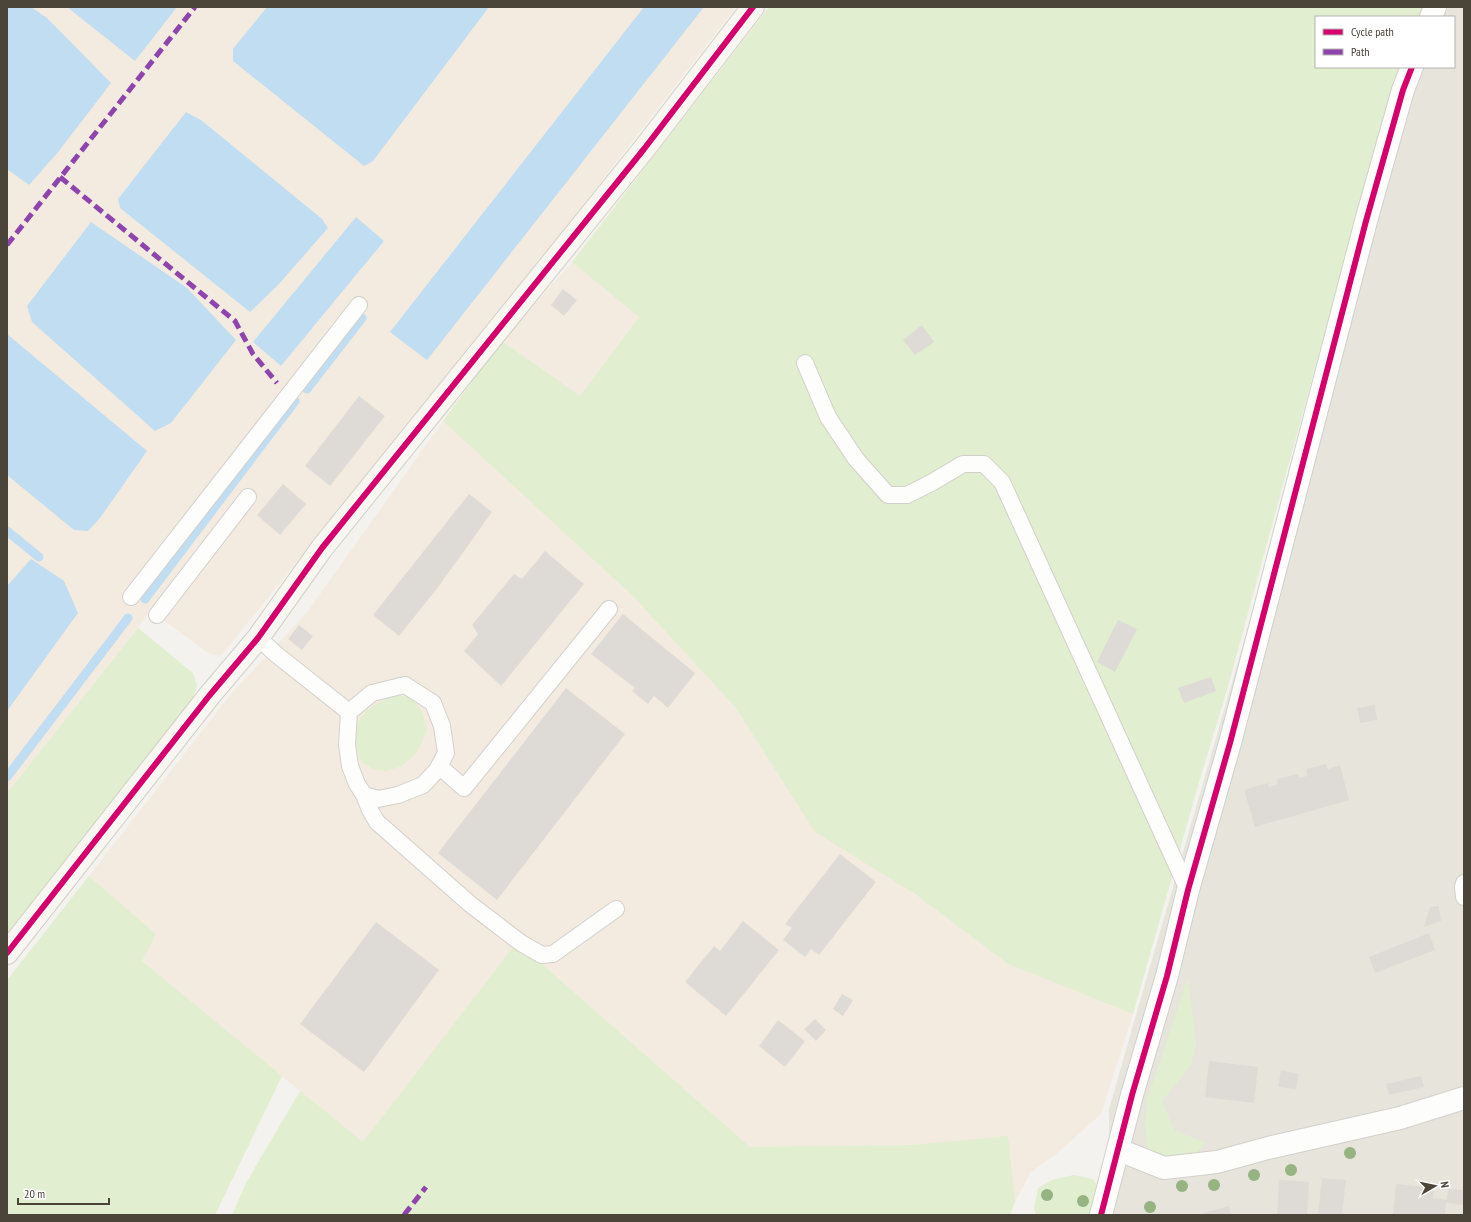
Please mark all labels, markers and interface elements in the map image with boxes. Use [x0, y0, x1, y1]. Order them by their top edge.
legend [1315, 16, 1455, 68]
text: Cycle path [1351, 24, 1394, 39]
text: Path [1351, 44, 1369, 59]
north arrow [1415, 1166, 1455, 1206]
scale bar [18, 1180, 109, 1206]
text: N [1437, 1180, 1452, 1189]
text: 20 m [24, 1186, 45, 1201]

